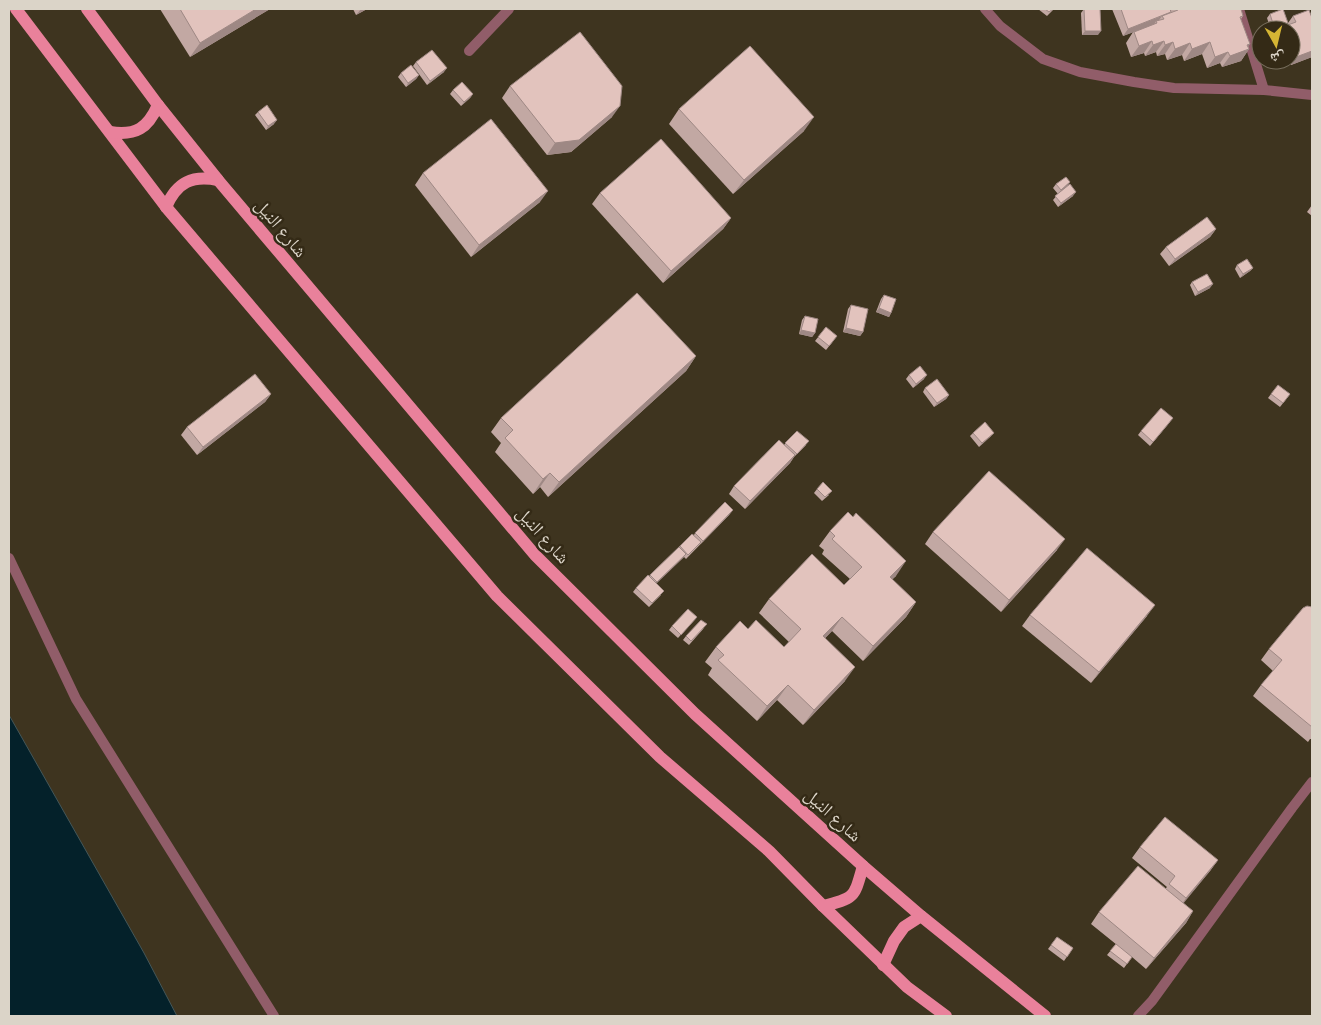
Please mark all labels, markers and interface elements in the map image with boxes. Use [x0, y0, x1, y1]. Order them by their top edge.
north arrow [1251, 20, 1301, 70]
text: ش [1269, 48, 1286, 68]
street label: شارع النيل [249, 194, 313, 262]
street label: شارع النيل [511, 501, 575, 569]
street label: شارع النيل [799, 783, 867, 847]

